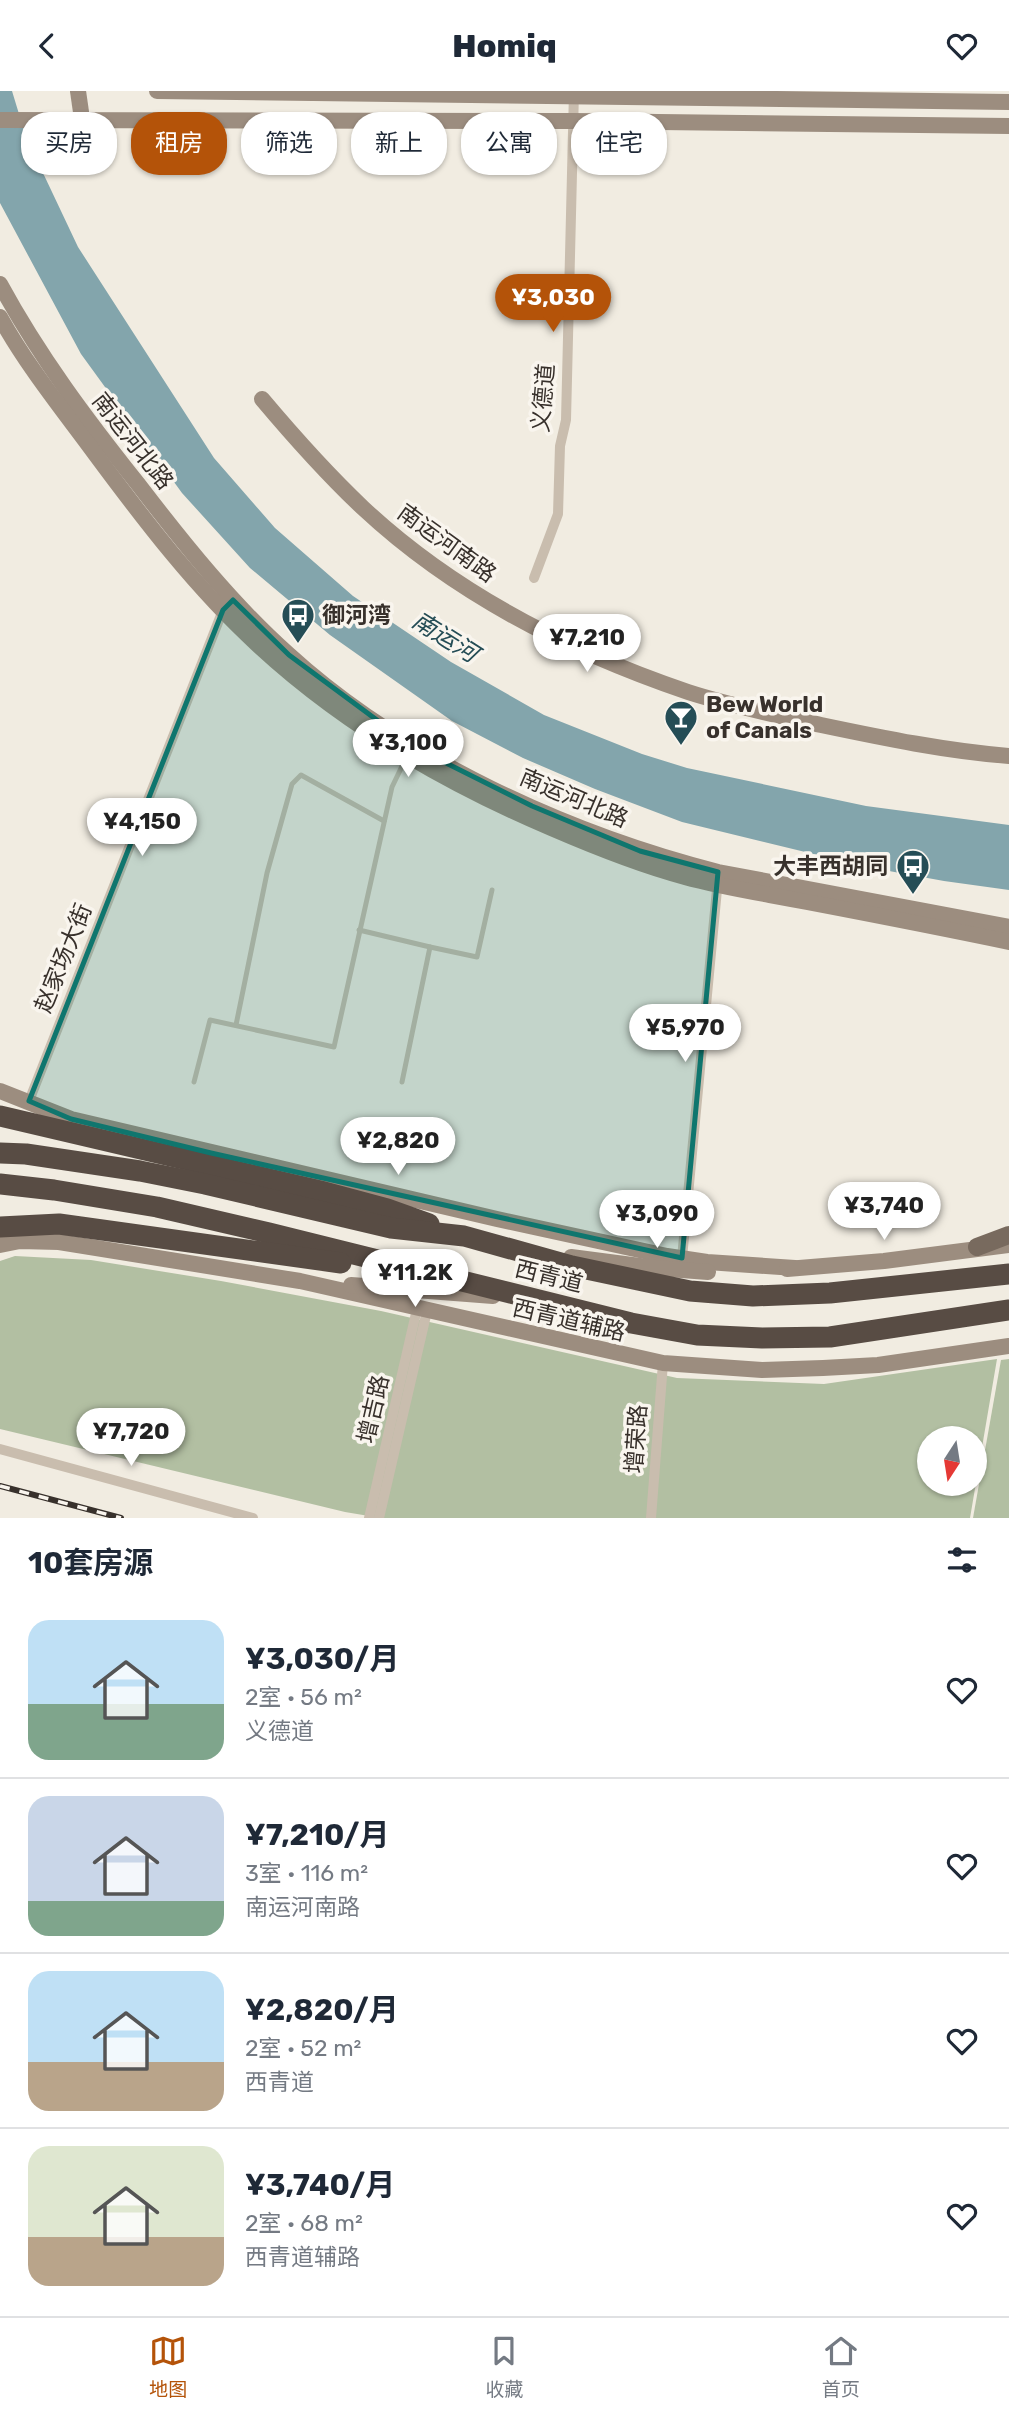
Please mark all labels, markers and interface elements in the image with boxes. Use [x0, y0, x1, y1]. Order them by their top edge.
icon: back [28, 27, 66, 65]
text: Homiq [452, 27, 557, 65]
icon: heart [943, 27, 981, 65]
chip: 买房 [21, 112, 117, 175]
chip: 租房 [131, 112, 227, 175]
chip: 筛选 [241, 112, 337, 175]
chip: 新上 [351, 112, 447, 175]
chip: 公寓 [461, 112, 557, 175]
chip: 住宅 [571, 112, 667, 175]
pin: ¥3,030 [496, 275, 610, 334]
text: ¥3,030 [511, 283, 595, 311]
street label: 义德道 [526, 362, 560, 434]
street label: 南运河北路 [87, 387, 179, 495]
street label: 南运河南路 [392, 498, 502, 588]
bus stop icon: 御河湾 [279, 596, 317, 645]
place label: 御河湾 [322, 601, 391, 629]
water label: 南运河 [407, 606, 486, 670]
pin: ¥7,210 [530, 615, 644, 674]
text: ¥7,210 [549, 623, 625, 651]
place label: Bew World of Canals [706, 690, 823, 744]
bar icon: Bew World of Canals [662, 698, 700, 747]
pin: ¥3,100 [351, 719, 465, 779]
text: ¥3,100 [369, 728, 447, 756]
street label: 南运河北路 [516, 763, 632, 833]
pin: ¥4,150 [85, 799, 199, 858]
text: ¥4,150 [103, 807, 181, 835]
bus stop icon: 大丰西胡同 [894, 847, 932, 896]
place label: 大丰西胡同 [773, 852, 888, 880]
street label: 赵家场大街 [28, 899, 98, 1017]
pin: ¥5,970 [628, 1005, 742, 1064]
text: ¥5,970 [645, 1013, 725, 1041]
pin: ¥2,820 [341, 1117, 455, 1177]
text: ¥2,820 [356, 1126, 440, 1154]
pin: ¥3,740 [827, 1183, 941, 1242]
pin: ¥3,090 [600, 1191, 714, 1250]
text: ¥3,740 [844, 1191, 924, 1219]
text: ¥3,090 [615, 1199, 699, 1227]
pin: ¥11.2K [358, 1249, 472, 1309]
street label: 西青道 [512, 1254, 586, 1298]
text: ¥11.2K [377, 1258, 453, 1286]
street label: 西青道辅路 [510, 1293, 628, 1347]
street label: 增吉路 [352, 1372, 394, 1446]
street label: 增荣路 [620, 1404, 652, 1474]
pin: ¥7,720 [74, 1409, 188, 1468]
text: ¥7,720 [92, 1417, 170, 1445]
north arrow [917, 1426, 987, 1496]
map controls [917, 1426, 987, 1496]
icon: filters [943, 1541, 981, 1579]
text: 10套房源 [28, 1545, 153, 1581]
text: ¥3,030/月 [245, 1641, 399, 1677]
icon: home [84, 1648, 168, 1732]
icon: heart [943, 1671, 981, 1709]
text: 2室 · 56 m² [245, 1683, 362, 1711]
text: 义德道 [245, 1717, 314, 1745]
text: ¥7,210/月 [245, 1817, 390, 1853]
icon: home [84, 1824, 168, 1908]
icon: heart [943, 1847, 981, 1885]
text: 3室 · 116 m² [245, 1859, 368, 1887]
text: 南运河南路 [245, 1893, 360, 1921]
text: ¥2,820/月 [245, 1992, 399, 2028]
icon: home [84, 1999, 168, 2083]
icon: heart [943, 2022, 981, 2060]
text: 2室 · 52 m² [245, 2034, 361, 2062]
text: 西青道 [245, 2068, 314, 2096]
text: ¥3,740/月 [245, 2167, 395, 2203]
icon: home [84, 2174, 168, 2258]
icon: heart [943, 2197, 981, 2235]
text: 2室 · 68 m² [245, 2209, 363, 2237]
text: 西青道辅路 [245, 2243, 360, 2271]
tab: 地图 [149, 2332, 187, 2401]
tab: 收藏 [485, 2332, 524, 2401]
tab: 首页 [822, 2332, 860, 2401]

